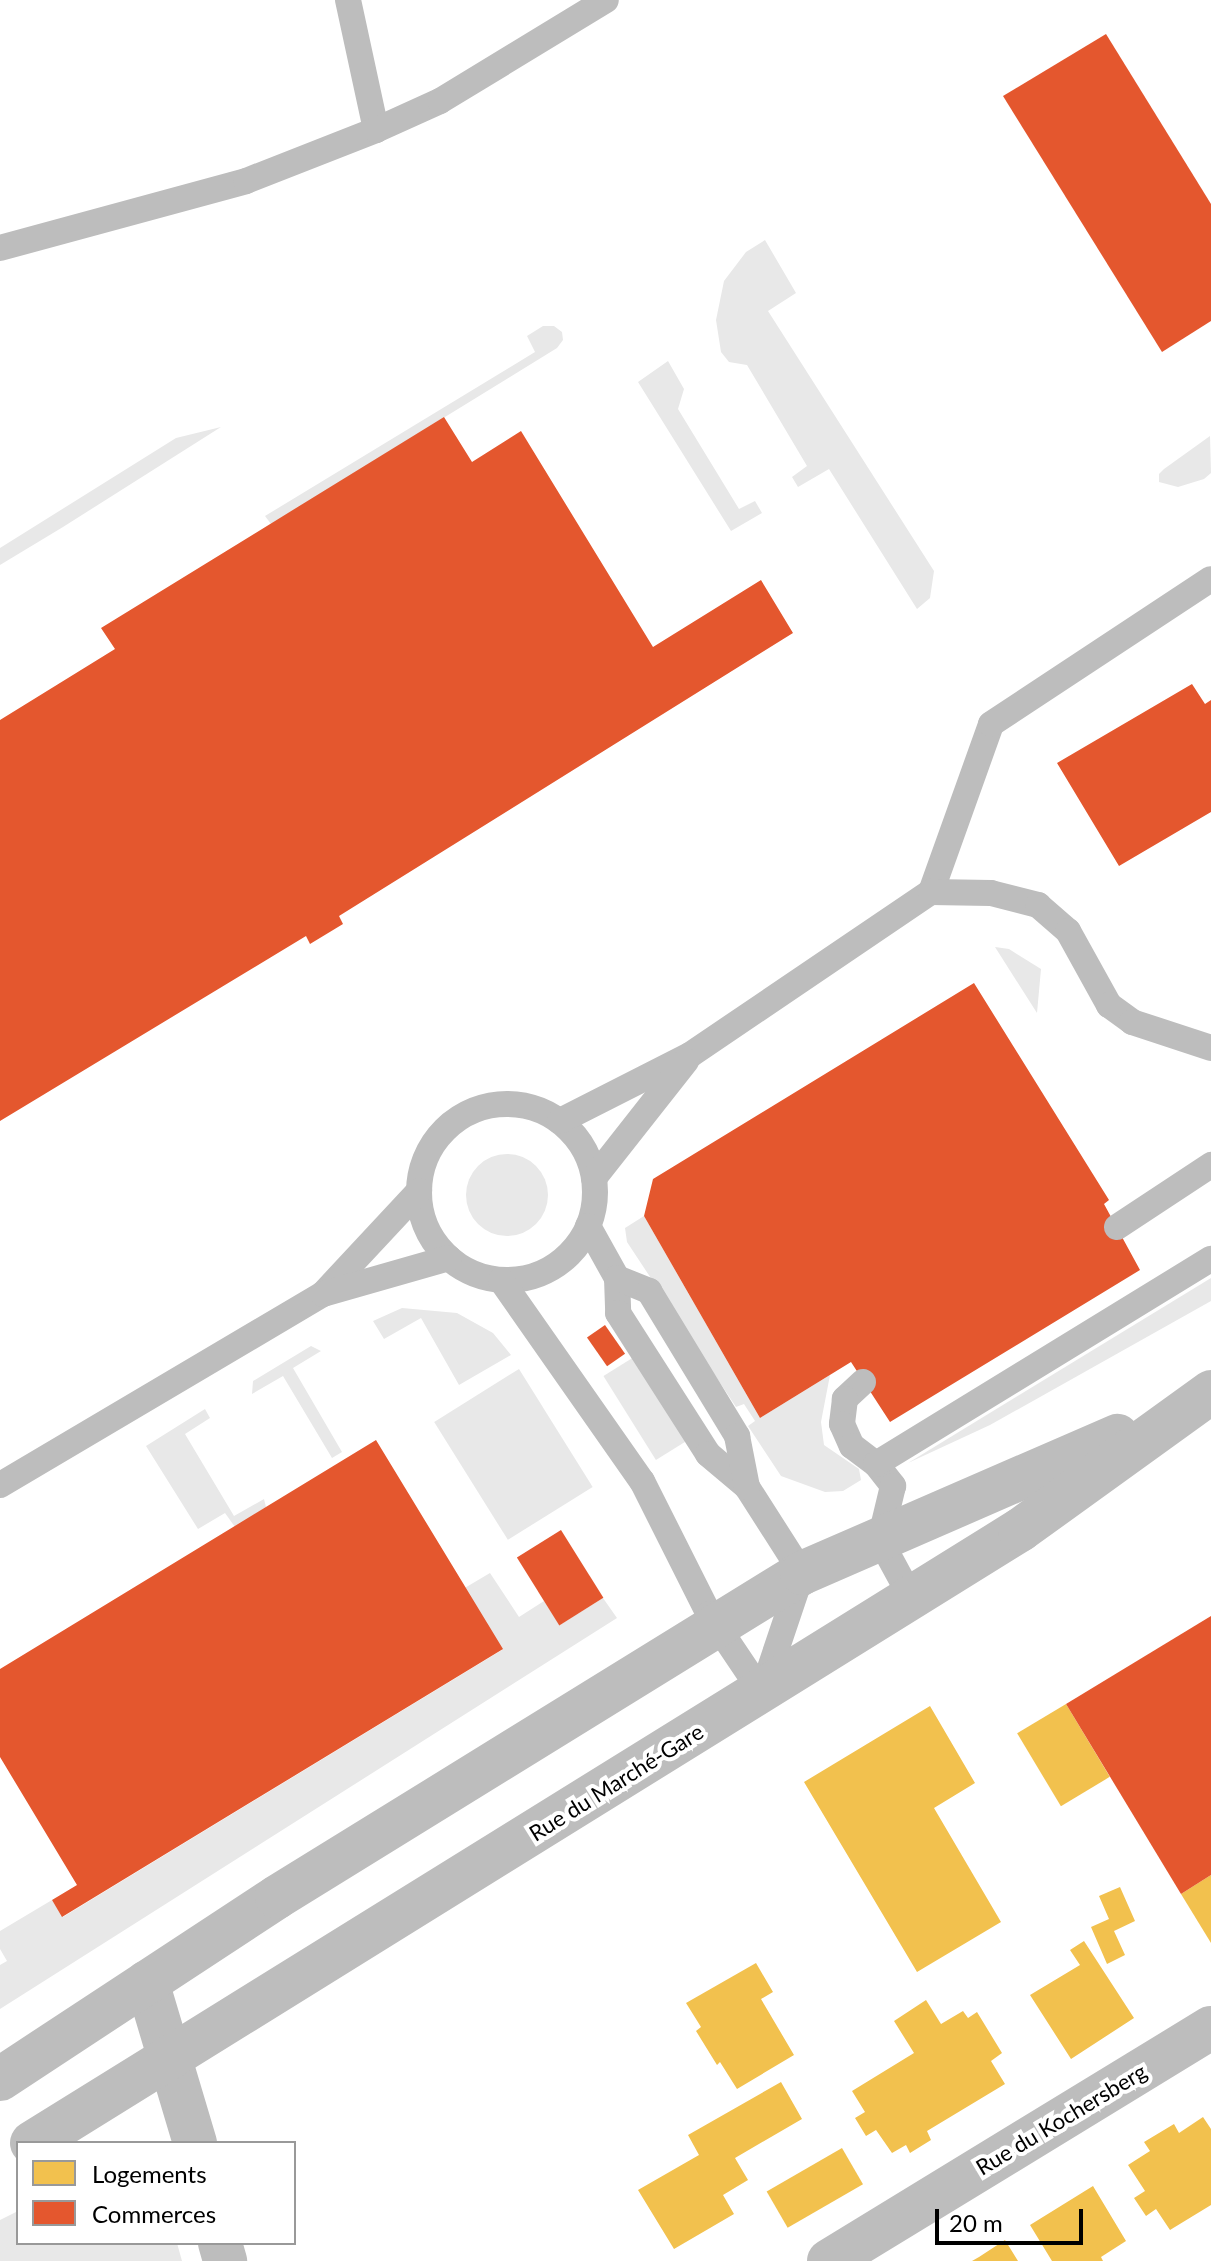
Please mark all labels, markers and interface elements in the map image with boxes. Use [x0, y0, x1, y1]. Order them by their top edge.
street label: Rue du Marché-Gare [524, 1718, 708, 1846]
street label: Rue du Kochersberg [971, 2058, 1151, 2180]
legend [16, 2141, 296, 2245]
text: Logements [92, 2159, 207, 2188]
scale bar [939, 2193, 1087, 2243]
text: Commerces [92, 2199, 216, 2228]
text: 20 m [949, 2208, 1003, 2237]

